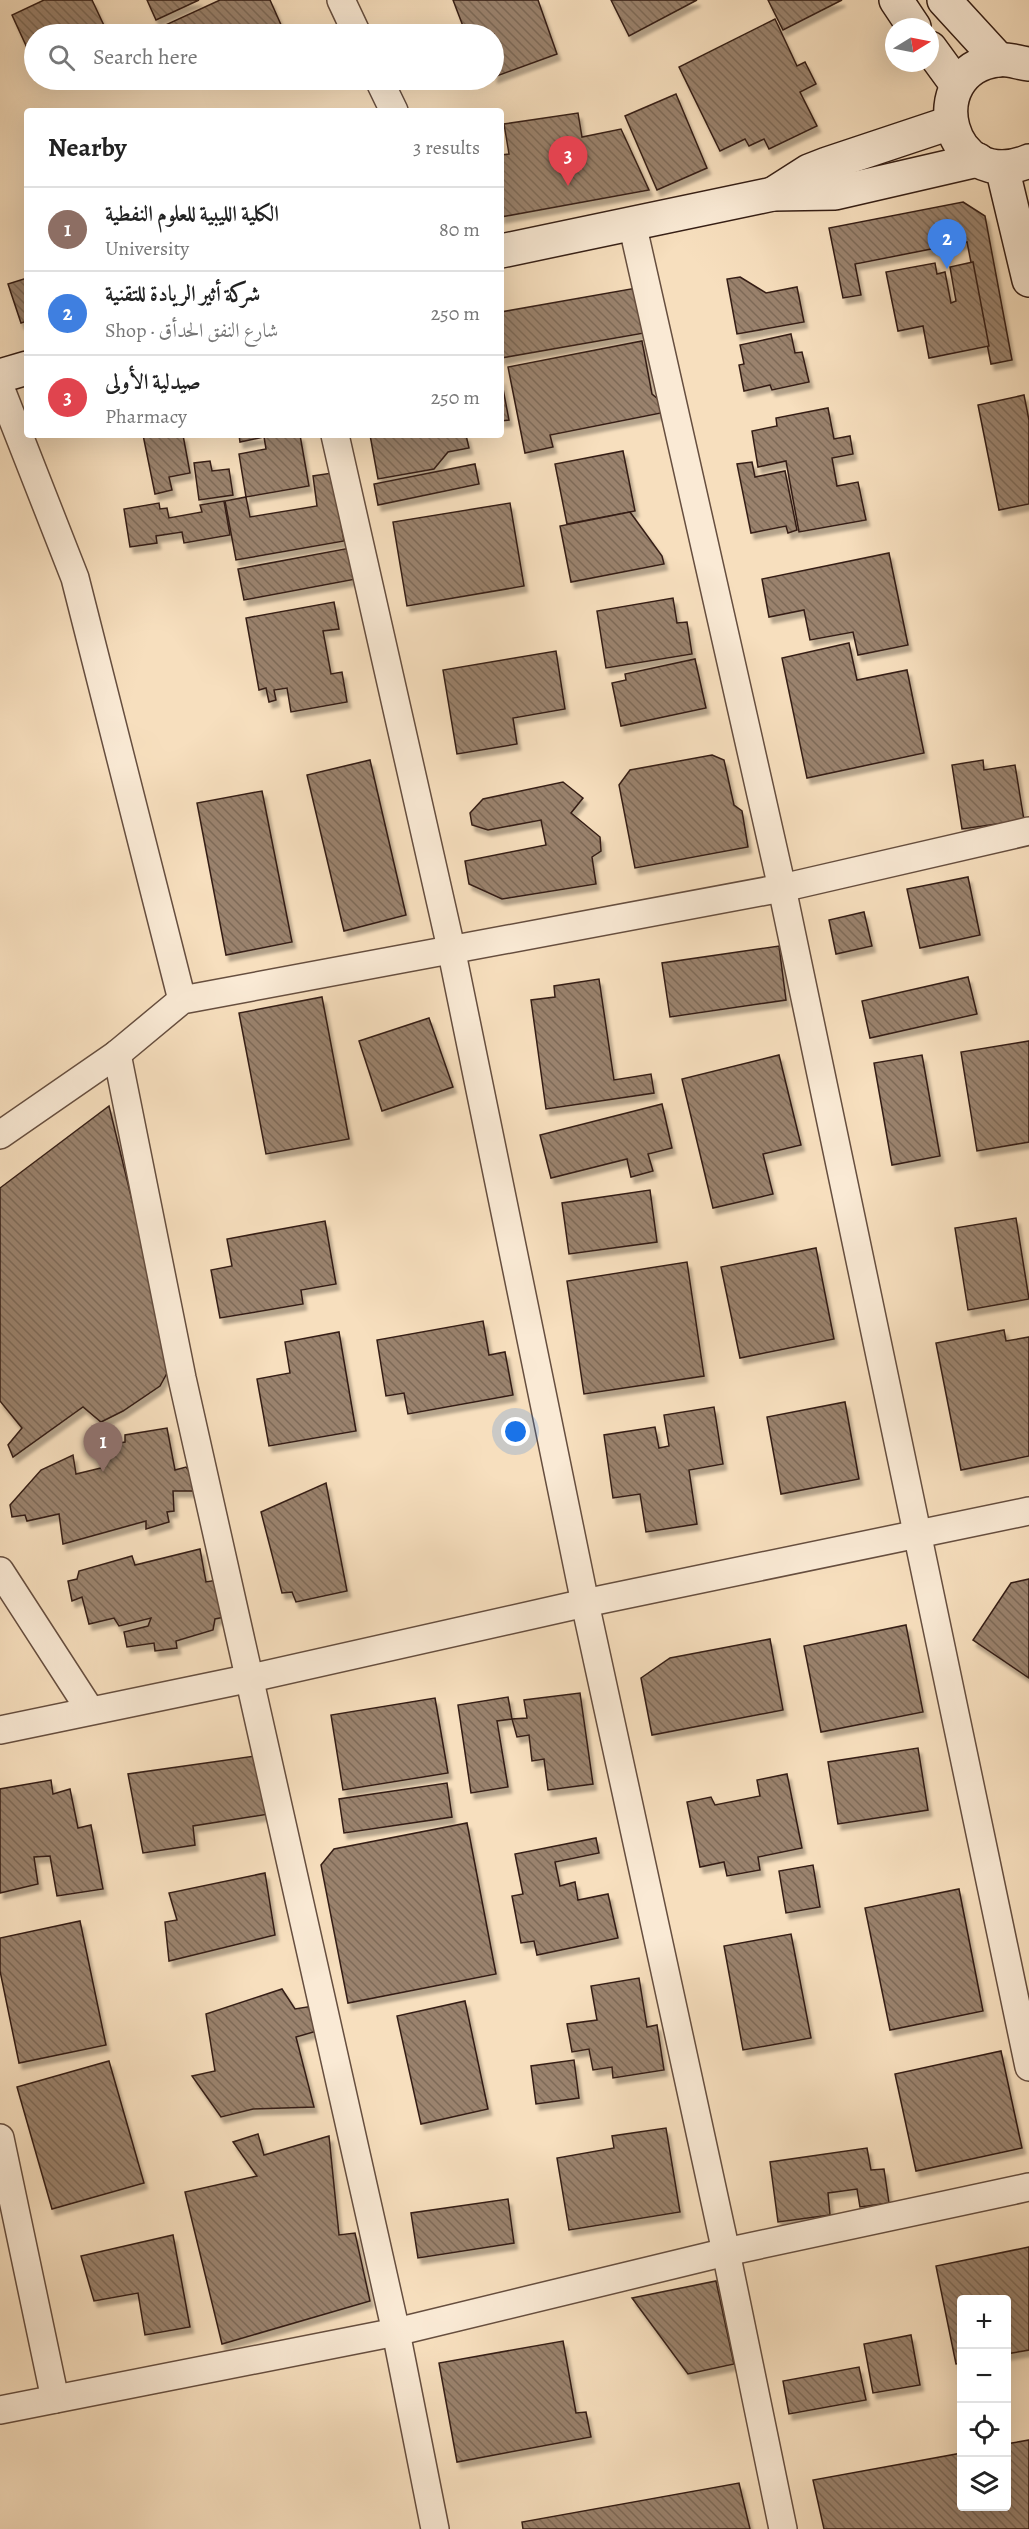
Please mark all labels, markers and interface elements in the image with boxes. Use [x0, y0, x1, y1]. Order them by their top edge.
north arrow [885, 18, 939, 72]
search box [24, 24, 504, 90]
icon: search [45, 41, 78, 74]
text: Search here [93, 42, 198, 72]
text: Nearby [48, 130, 127, 165]
text: 3 results [413, 134, 480, 161]
pin: 3 [548, 136, 588, 186]
text: الكلية الليبية للعلوم النفطية [105, 199, 279, 229]
text: 1 [64, 216, 71, 243]
text: 80 m [439, 216, 480, 243]
pin: 2 [928, 220, 966, 269]
text: University [105, 235, 189, 262]
text: شركة أثير الريادة للتقنية [105, 279, 260, 309]
text: 2 [63, 300, 72, 327]
text: 250 m [431, 300, 480, 327]
text: Shop · شارع النفق الحدأق [105, 317, 278, 344]
text: صيدلية الأولى [105, 367, 201, 397]
text: 3 [63, 384, 72, 411]
text: 250 m [431, 384, 480, 411]
text: Pharmacy [105, 403, 187, 430]
your location [501, 1417, 530, 1446]
pin: 1 [84, 1422, 122, 1472]
map controls [957, 2295, 1011, 2511]
button: + [957, 2295, 1011, 2349]
button: − [957, 2349, 1011, 2403]
button: locate [957, 2403, 1011, 2457]
button: layers [957, 2457, 1011, 2511]

